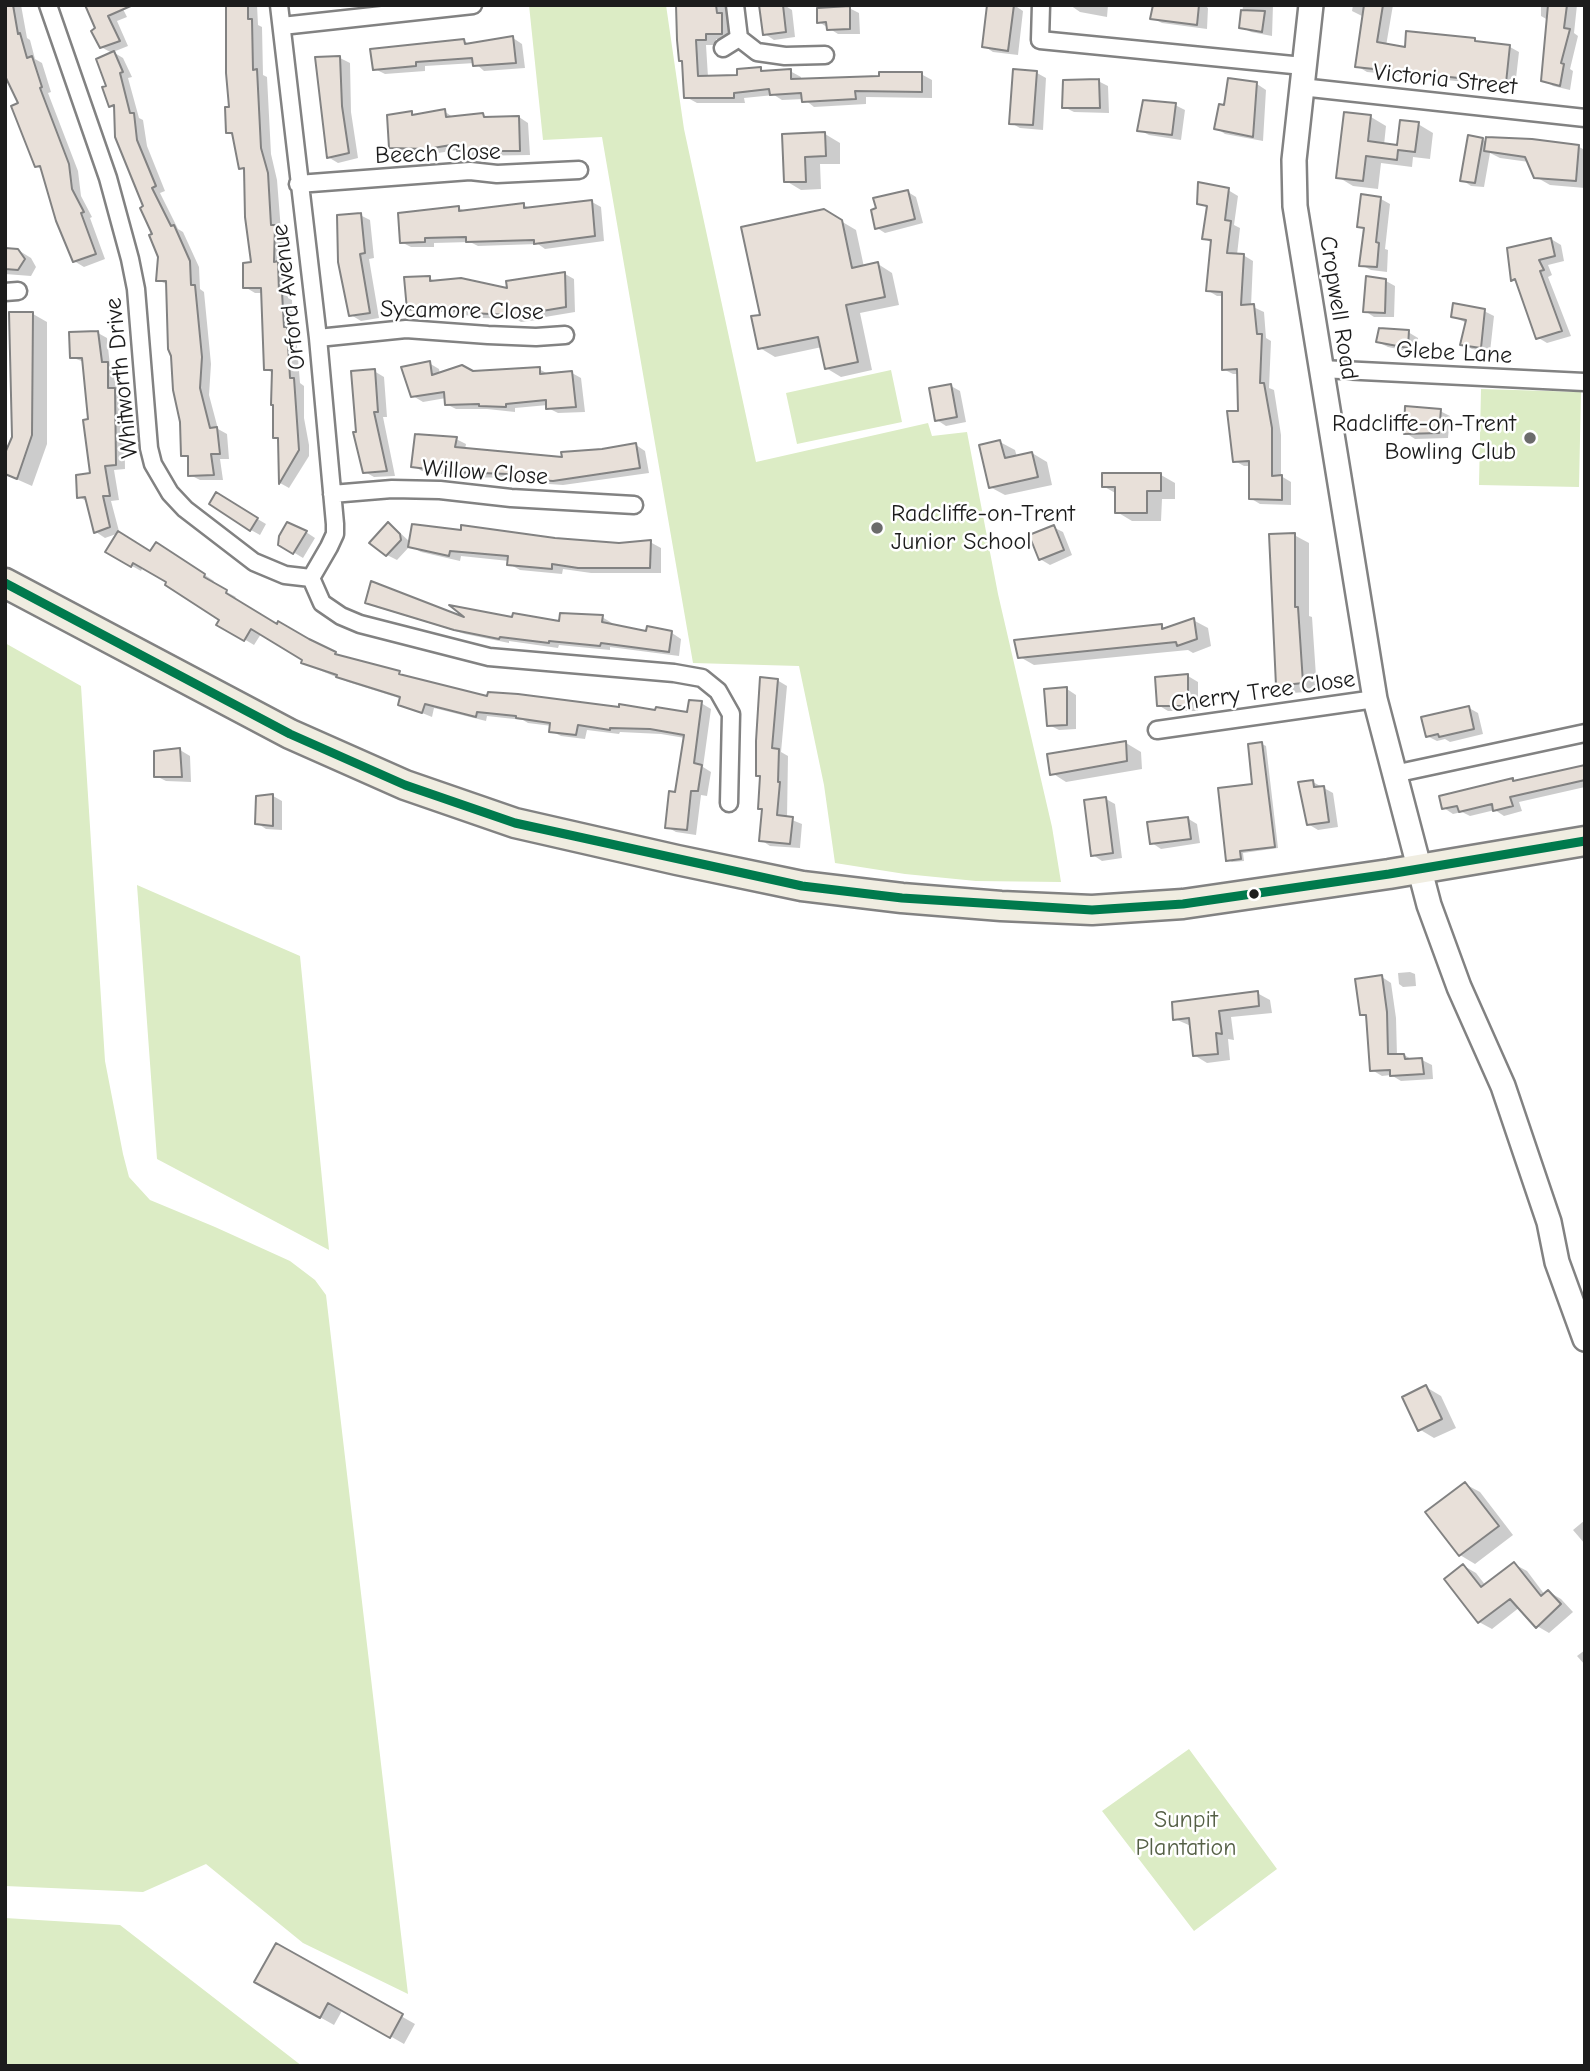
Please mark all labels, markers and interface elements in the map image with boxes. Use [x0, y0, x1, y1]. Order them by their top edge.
street label: Victoria Street [1372, 58, 1518, 102]
street label: Beech Close [375, 137, 501, 171]
street label: Orford Avenue [266, 223, 312, 371]
street label: Cropwell Road [1312, 234, 1364, 382]
street label: Sycamore Close [380, 295, 544, 327]
street label: Whitworth Drive [99, 296, 145, 460]
street label: Glebe Lane [1395, 336, 1513, 370]
place label: Radcliffe-on-Trent Bowling Club [1332, 410, 1516, 466]
marker: Radcliffe-on-Trent Bowling Club [1522, 430, 1538, 446]
street label: Willow Close [421, 454, 549, 492]
place label: Radcliffe-on-Trent Junior School [891, 500, 1075, 556]
marker: Radcliffe-on-Trent Junior School [869, 520, 885, 536]
street label: Cherry Tree Close [1169, 665, 1357, 719]
unlabelled marker [1247, 887, 1261, 901]
park label: Sunpit Plantation [1135, 1806, 1237, 1862]

